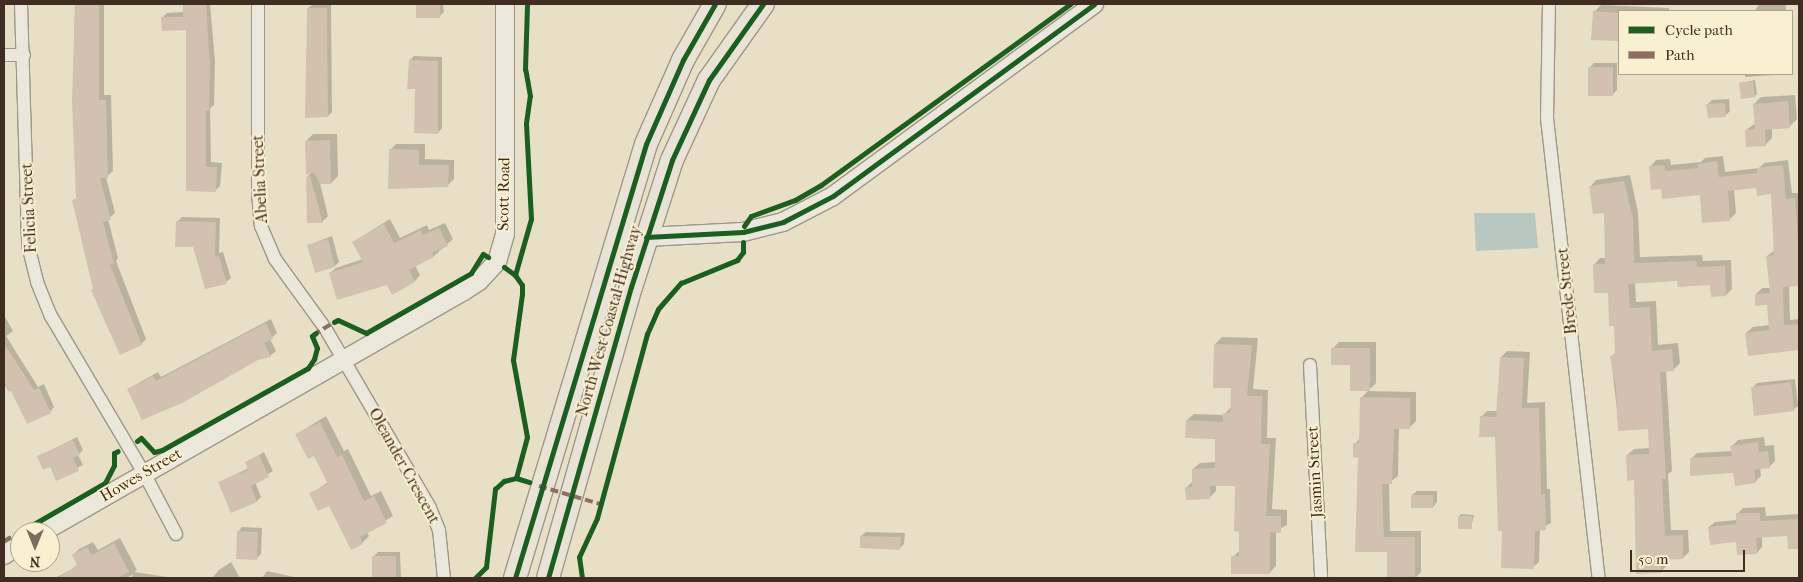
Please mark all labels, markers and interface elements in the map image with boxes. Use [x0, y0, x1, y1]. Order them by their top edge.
legend [1618, 10, 1793, 75]
text: Cycle path [1665, 21, 1733, 39]
text: Path [1665, 46, 1695, 64]
street label: Abelia Street [248, 134, 272, 224]
street label: Scott Road [494, 157, 514, 231]
street label: Felicia Street [17, 162, 41, 254]
street label: North West Coastal Highway [573, 223, 645, 419]
street label: Brede Street [1553, 247, 1581, 335]
street label: Oleander Crescent [364, 405, 444, 527]
street label: Jasmin Street [1303, 426, 1327, 518]
street label: Howes Street [97, 444, 185, 506]
north arrow [10, 522, 60, 572]
scale bar [1633, 540, 1748, 572]
text: 50 m [1638, 550, 1668, 568]
text: N [30, 553, 40, 570]

